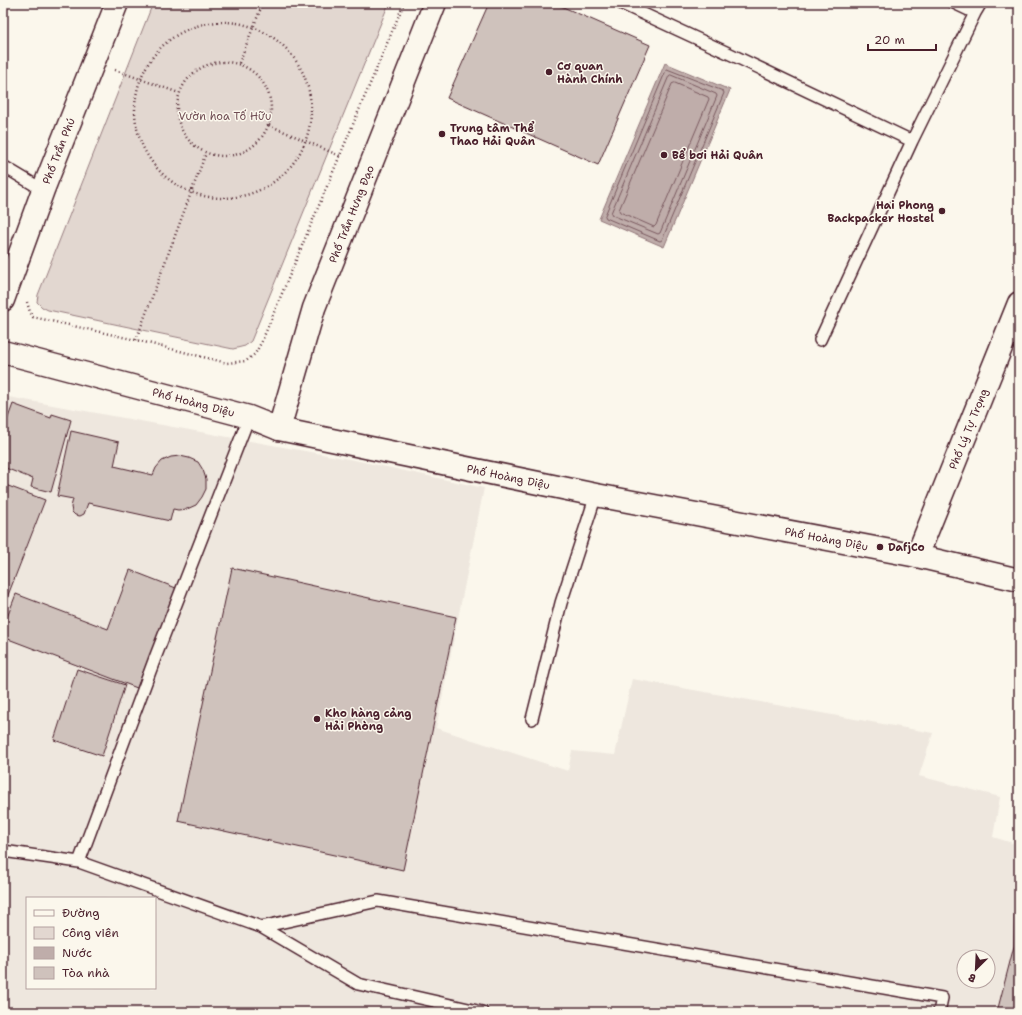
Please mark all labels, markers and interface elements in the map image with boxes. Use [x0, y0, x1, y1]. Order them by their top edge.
scale bar [868, 26, 936, 52]
text: 20 m [874, 32, 905, 48]
place label: Cơ quan Hành Chính [557, 59, 623, 87]
marker: Cơ quan Hành Chính [544, 67, 554, 77]
park label: Vườn hoa Tố Hữu [179, 109, 271, 124]
street label: Phố Trần Phú [39, 116, 79, 187]
place label: Trung tâm Thể Thao Hải Quân [450, 120, 536, 149]
marker: Trung tâm Thể Thao Hải Quân [437, 129, 447, 139]
place label: Bể bơi Hải Quân [672, 147, 764, 163]
marker: Bể bơi Hải Quân [659, 150, 669, 160]
street label: Phố Trần Hưng Đạo [326, 163, 378, 265]
place label: Hai Phong Backpacker Hostel [828, 198, 934, 226]
marker: Hai Phong Backpacker Hostel [937, 206, 947, 216]
street label: Phố Hoàng Diệu [151, 385, 236, 421]
street label: Phố Lý Tự Trọng [946, 386, 992, 472]
street label: Phố Hoàng Diệu [465, 461, 551, 493]
street label: Phố Hoàng Diệu [783, 524, 869, 555]
place label: DafjCo [888, 540, 925, 555]
marker: DafjCo [875, 542, 885, 552]
place label: Kho hàng cảng Hải Phòng [325, 706, 411, 734]
marker: Kho hàng cảng Hải Phòng [312, 714, 322, 724]
legend [26, 897, 156, 989]
text: Đường [62, 905, 100, 921]
text: Công viên [62, 925, 119, 941]
text: Nước [62, 945, 92, 961]
north arrow [956, 949, 996, 989]
text: Tòa nhà [62, 965, 110, 981]
text: B [966, 969, 978, 986]

